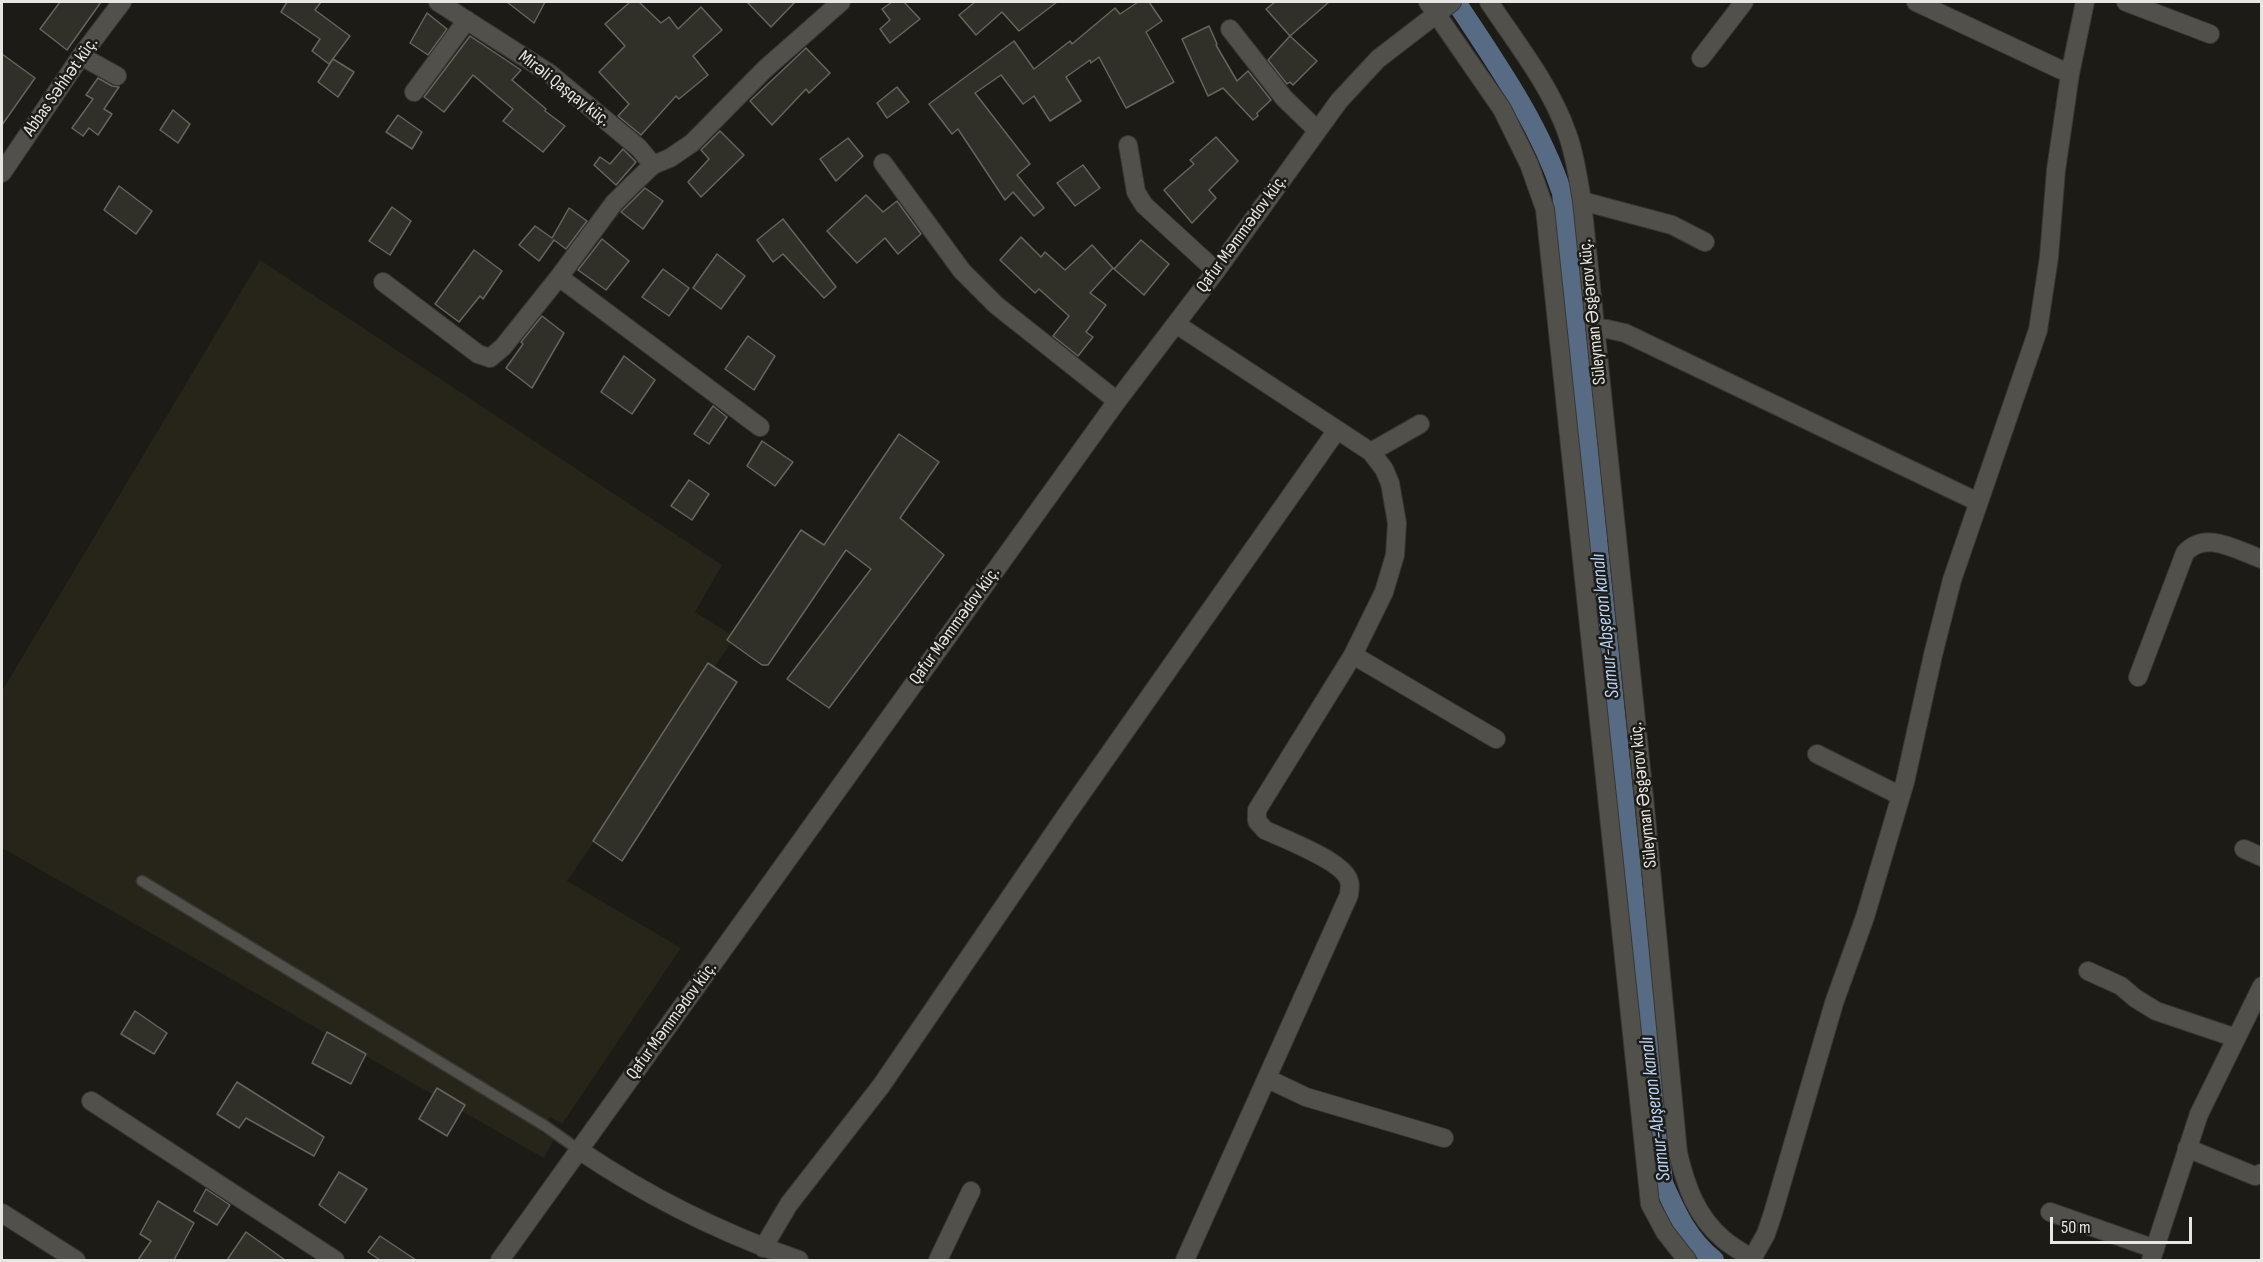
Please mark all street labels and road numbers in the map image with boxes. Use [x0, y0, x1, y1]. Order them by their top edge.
street label: Abbas Səhhət küç. [19, 33, 103, 141]
street label: Mirəli Qaşqay küç. [514, 46, 614, 132]
street label: Qafur Məmmədov küç. [1192, 171, 1292, 297]
street label: Süleyman Əsgərov küç. [1575, 238, 1611, 386]
street label: Qafur Məmmədov küç. [905, 563, 1005, 689]
street label: Süleyman Əsgərov küç. [1626, 721, 1662, 869]
street label: Qafur Məmmədov küç. [622, 958, 722, 1084]

